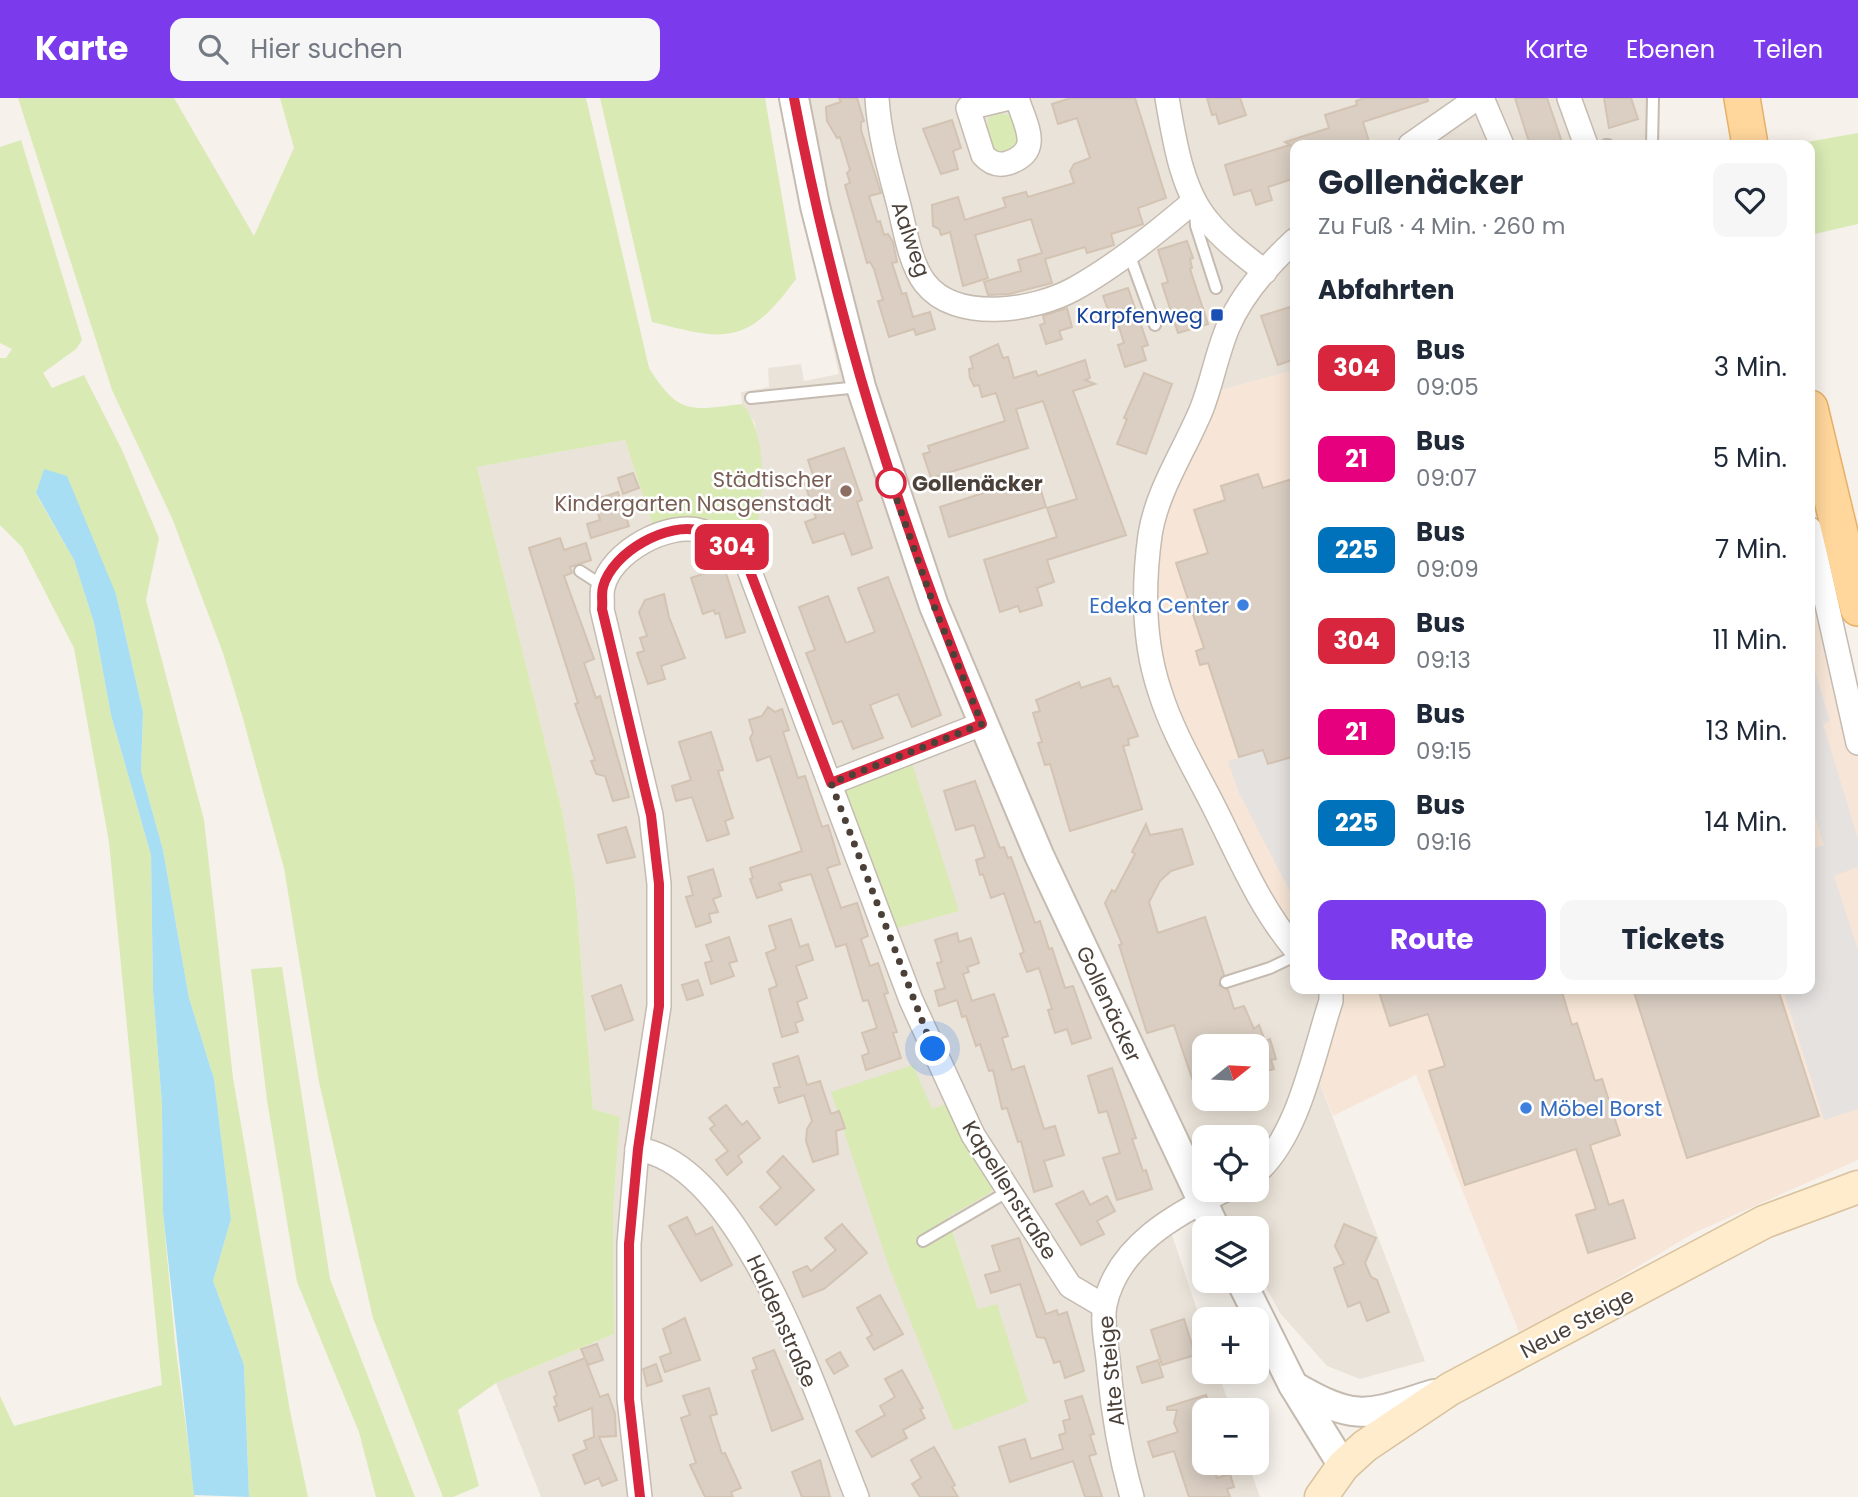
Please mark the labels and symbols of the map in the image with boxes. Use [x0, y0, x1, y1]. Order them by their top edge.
street label: Aalweg [885, 197, 937, 281]
place label: Karpfenweg [1076, 301, 1203, 330]
marker: Karpfenweg [1209, 307, 1225, 323]
place label: Städtischer Kindergarten Nasgenstadt [555, 465, 832, 518]
marker: Gollenäcker [876, 468, 906, 498]
place label: Gollenäcker [912, 469, 1043, 498]
marker: Städtischer Kindergarten Nasgenstadt [838, 483, 854, 499]
line badge: 304 [692, 524, 772, 570]
place label: Edeka Center [1089, 591, 1229, 620]
marker: Edeka Center [1235, 597, 1251, 613]
street label: Gollenäcker [1069, 941, 1149, 1067]
your location [915, 1031, 950, 1066]
north arrow [1192, 1034, 1269, 1111]
place label: Möbel Borst [1540, 1094, 1662, 1123]
marker: Möbel Borst [1518, 1100, 1534, 1116]
street label: Kapellenstraße [956, 1115, 1064, 1265]
street label: Haldenstraße [740, 1250, 824, 1392]
street label: Neue Steige [1515, 1281, 1639, 1365]
street label: Alte Steige [1091, 1314, 1131, 1428]

